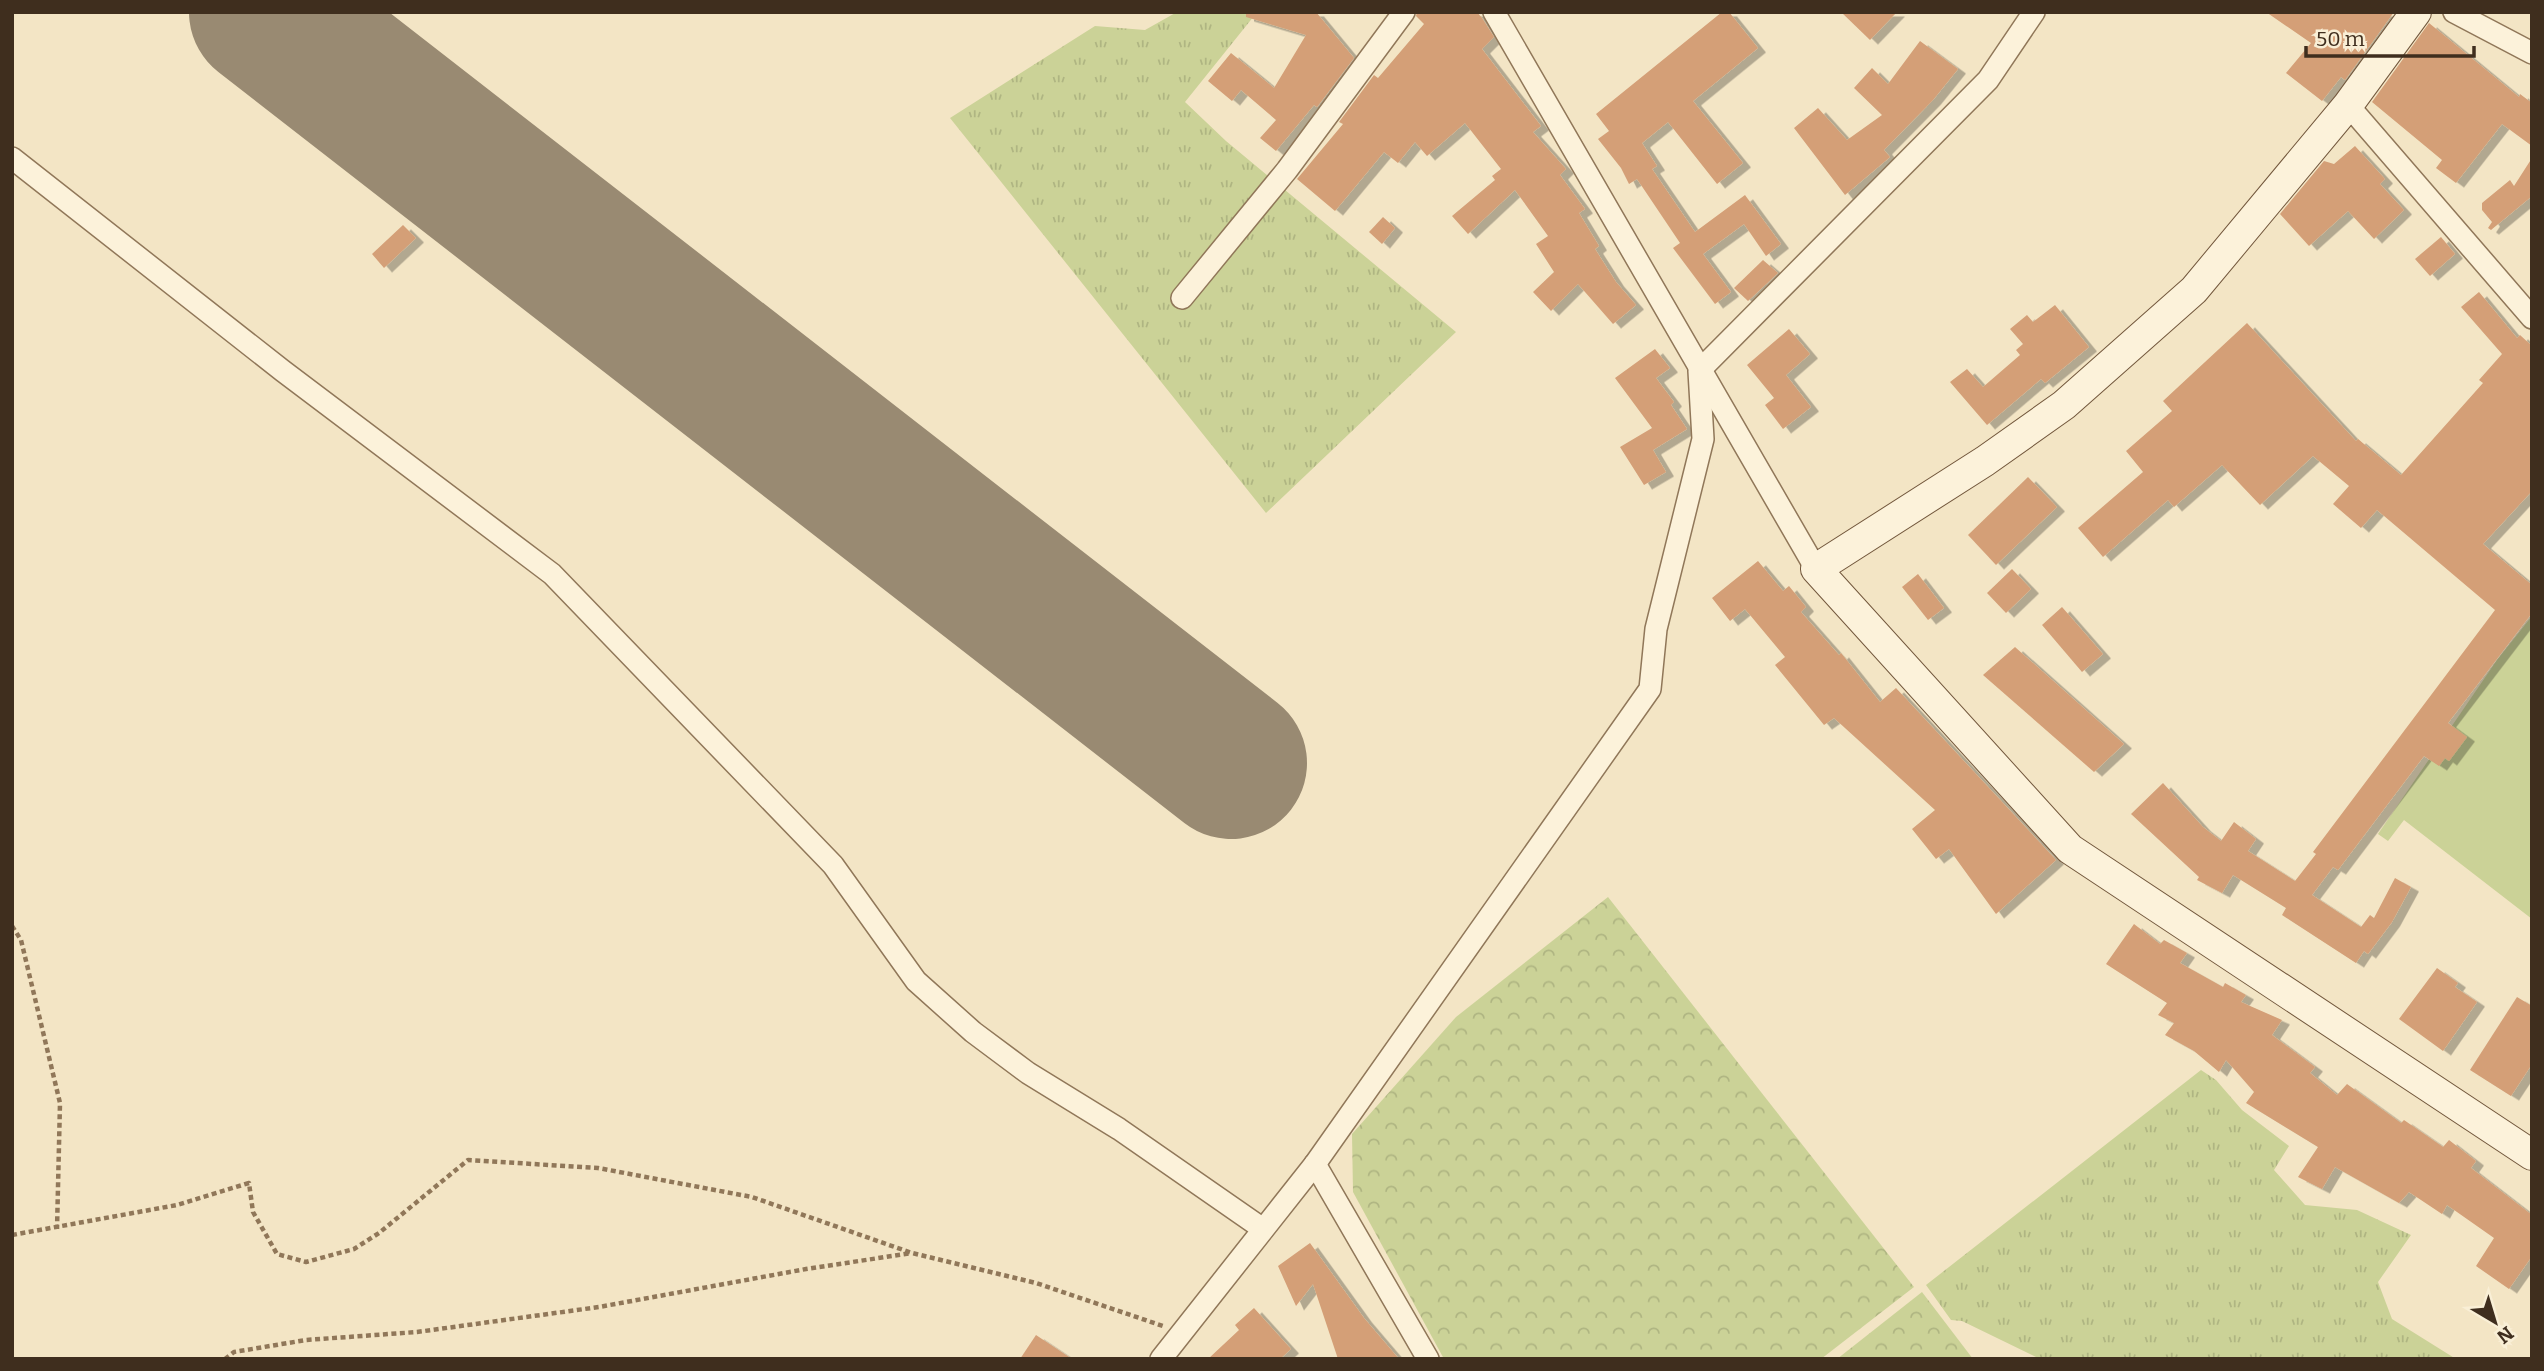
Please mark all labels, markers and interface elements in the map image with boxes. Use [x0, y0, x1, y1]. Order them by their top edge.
scale bar [2306, 14, 2474, 58]
text: 50 m [2316, 26, 2365, 52]
north arrow [2460, 1287, 2530, 1357]
text: N [2492, 1321, 2518, 1349]

